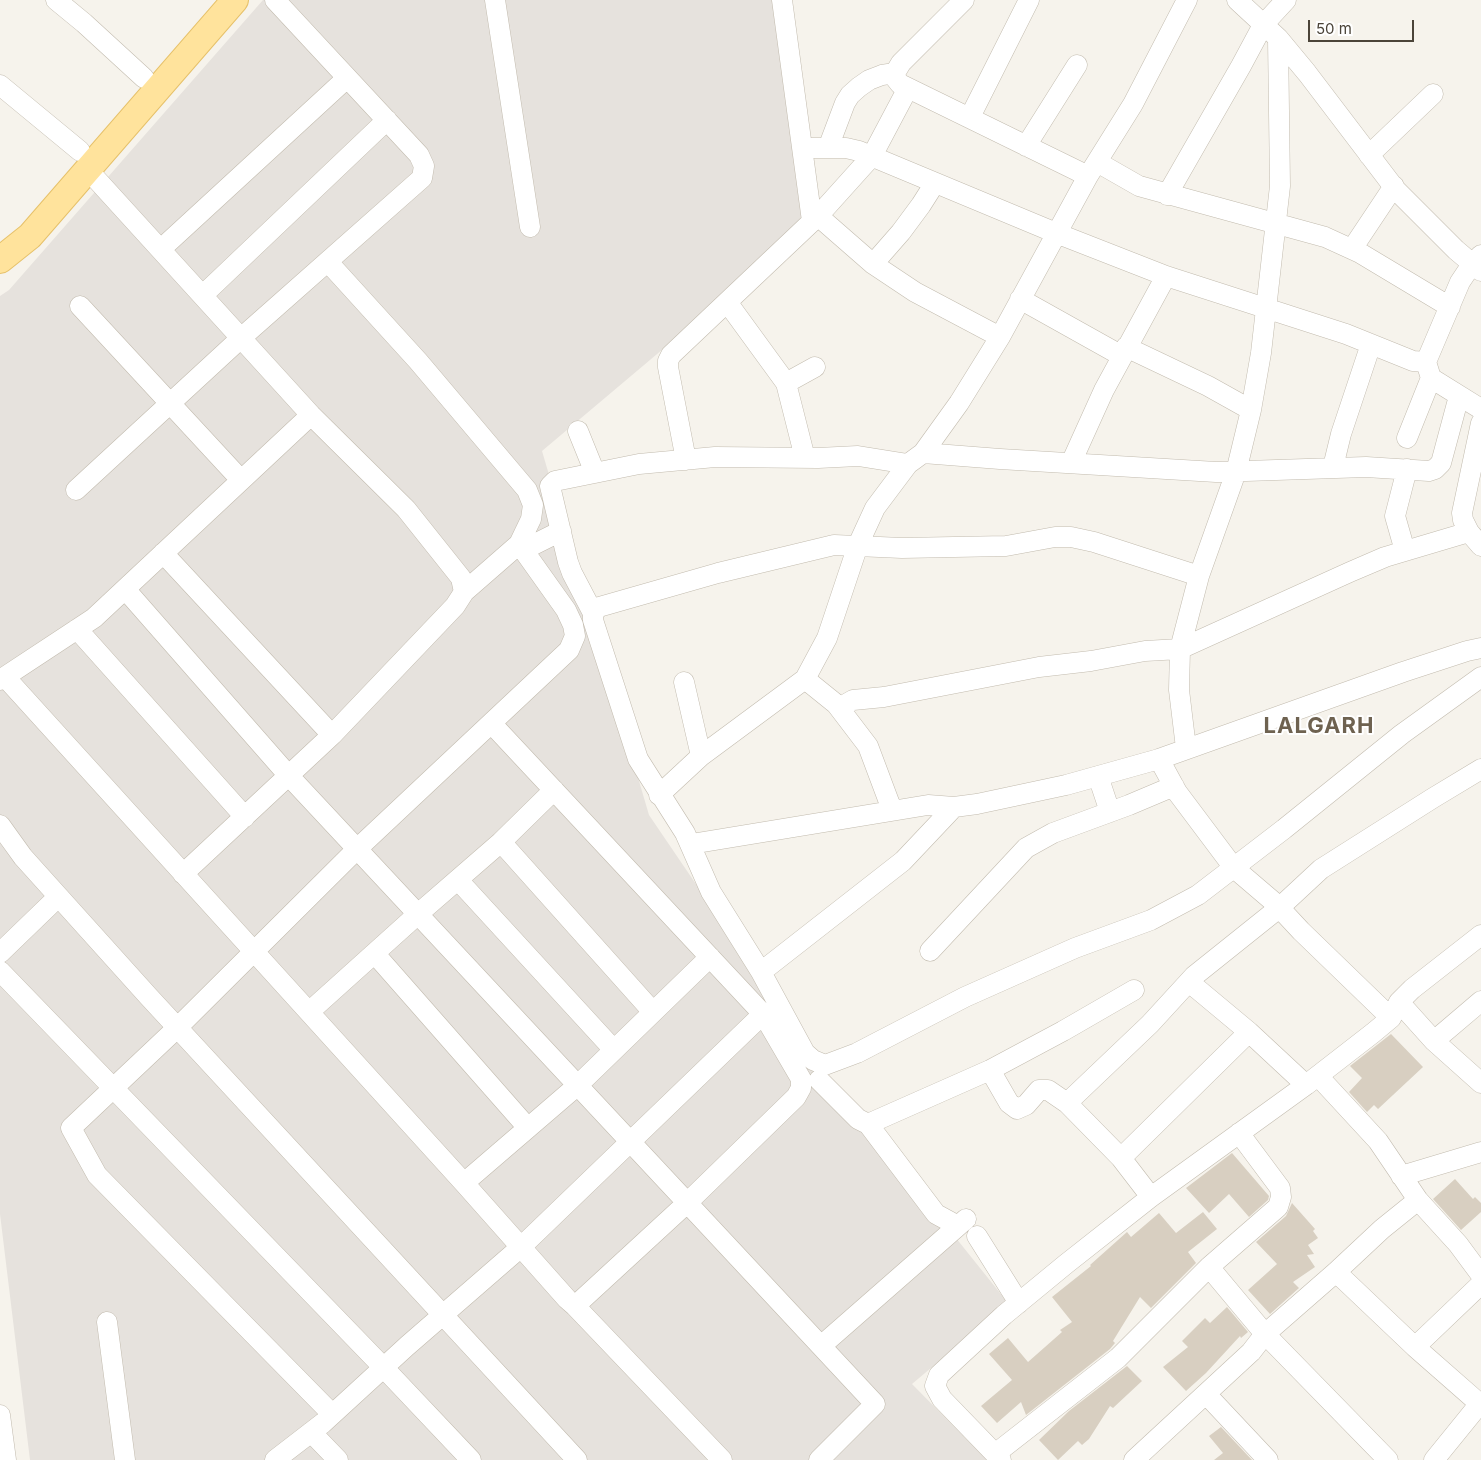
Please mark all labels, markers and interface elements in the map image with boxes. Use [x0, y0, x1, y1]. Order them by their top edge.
scale bar [1311, 10, 1417, 42]
text: 50 m [1316, 19, 1352, 38]
district label: LALGARH [1263, 713, 1375, 739]

